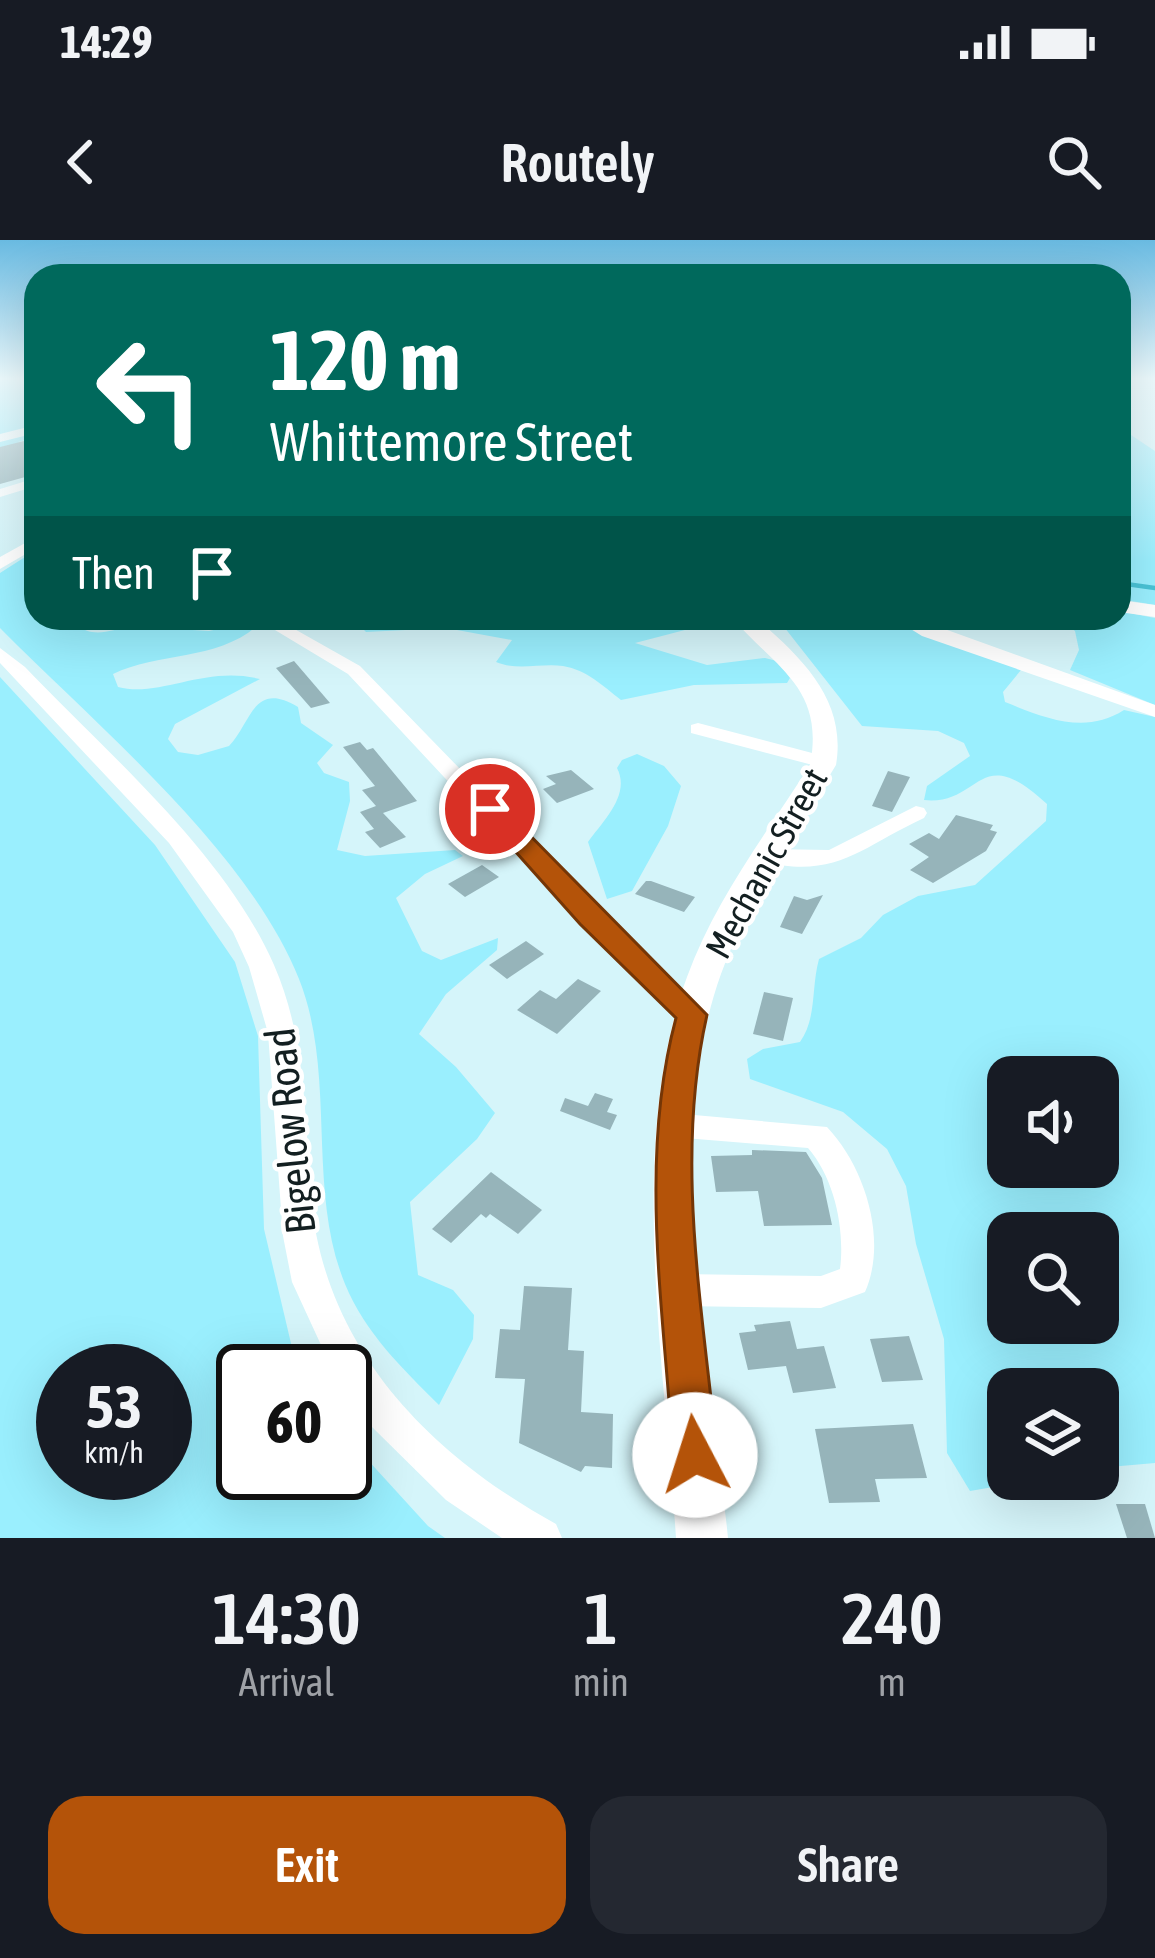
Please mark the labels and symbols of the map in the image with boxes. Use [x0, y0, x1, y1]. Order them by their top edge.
pin [439, 758, 541, 860]
street label: Mechanic Street [697, 761, 835, 965]
street label: Bigelow Road [255, 1026, 325, 1236]
speed limit sign: 60 [216, 1344, 372, 1500]
position arrow [632, 1392, 758, 1518]

